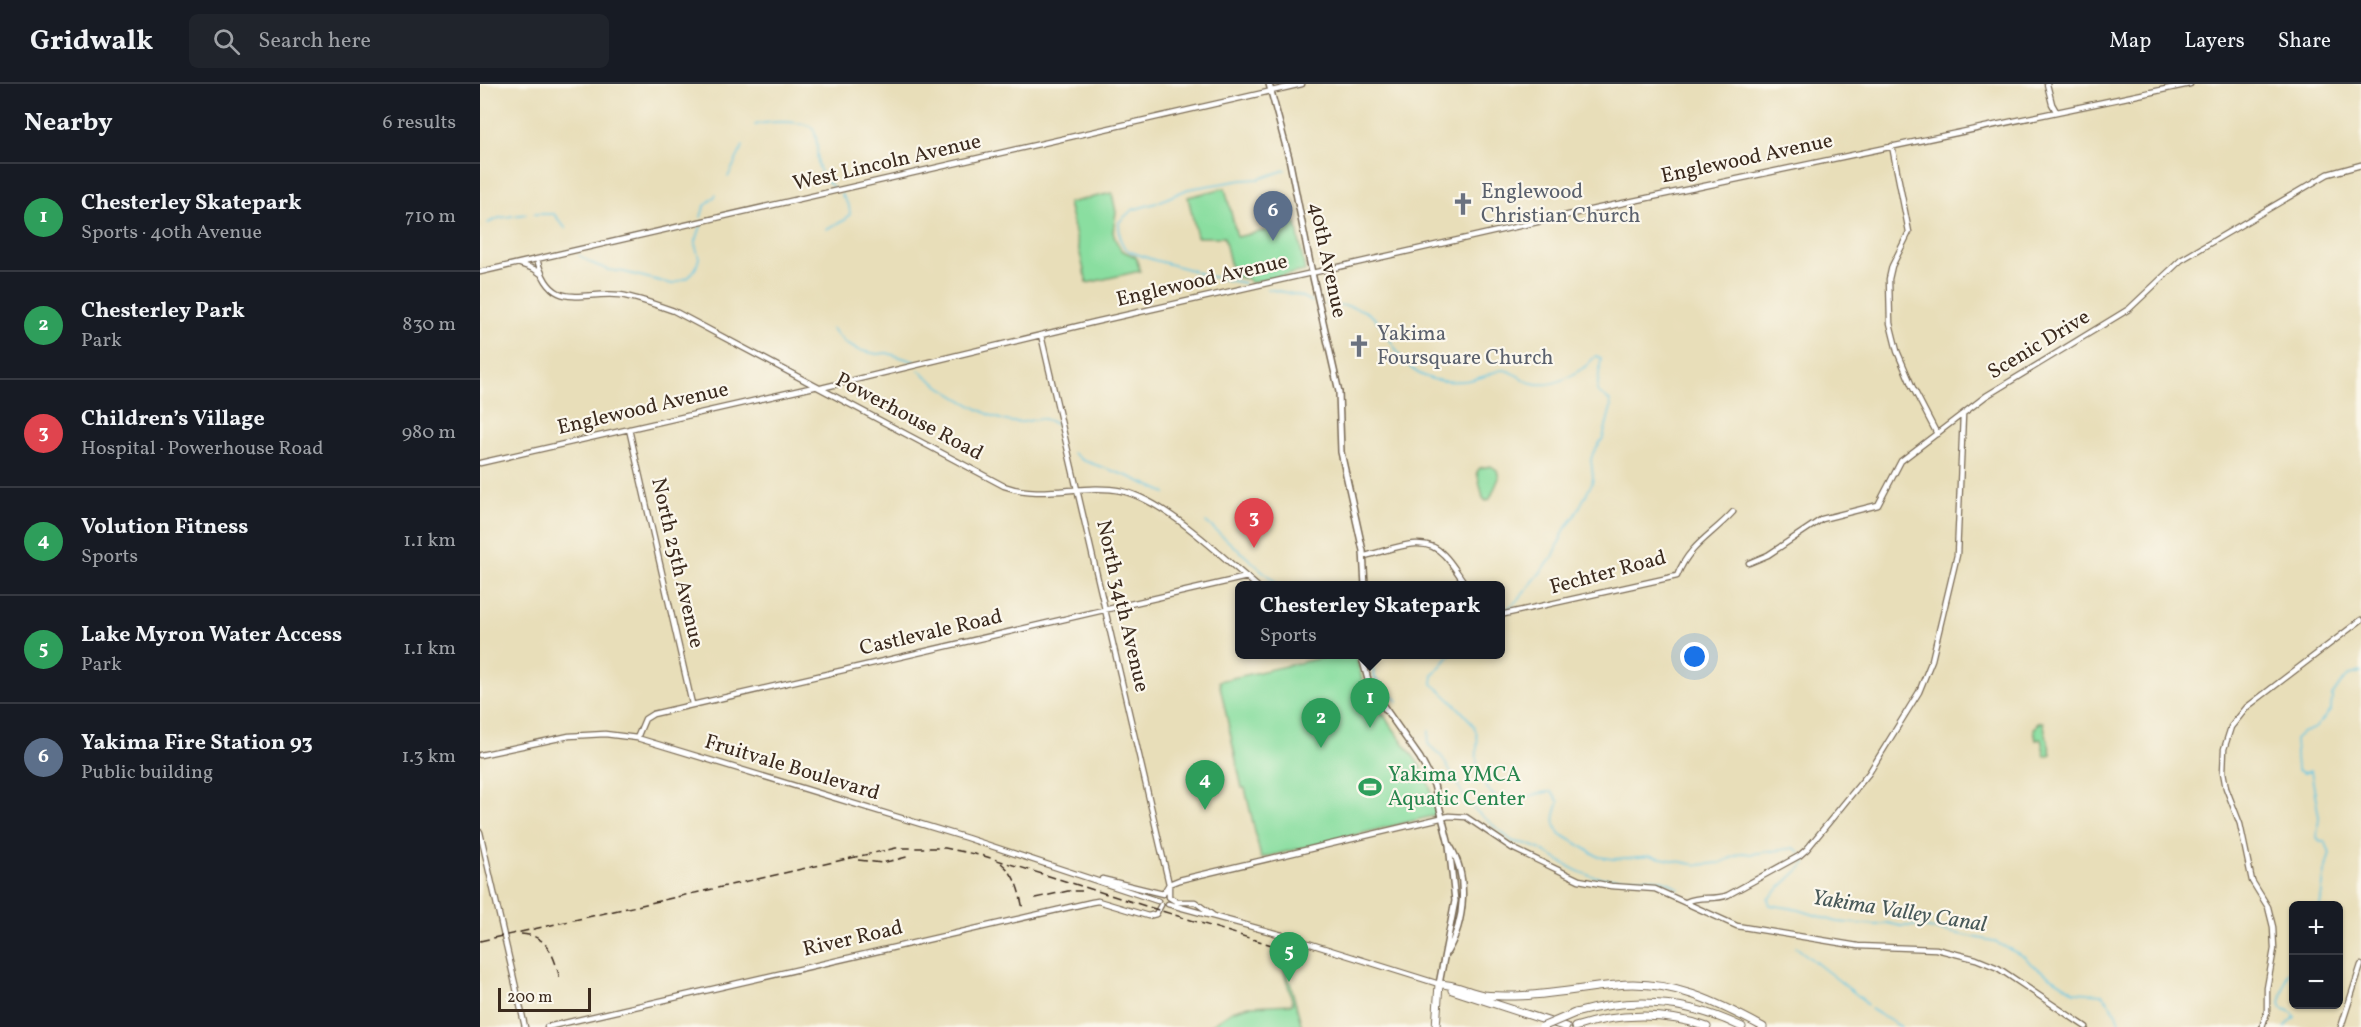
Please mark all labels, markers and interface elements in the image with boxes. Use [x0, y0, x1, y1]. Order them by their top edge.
search box [189, 14, 609, 68]
text: Gridwalk [30, 22, 153, 61]
icon: search [210, 25, 243, 58]
text: Search here [258, 26, 371, 57]
text: Map [2109, 27, 2151, 56]
text: Layers [2184, 27, 2245, 56]
text: Share [2278, 27, 2331, 56]
text: Nearby [24, 105, 113, 141]
text: 6 results [383, 109, 456, 137]
street label: West Lincoln Avenue [790, 127, 984, 199]
street label: Englewood Avenue [1658, 127, 1836, 191]
place label: Englewood Christian Church [1481, 178, 1640, 231]
text: Chesterley Skatepark [81, 188, 302, 219]
church icon: Englewood Christian Church [1450, 191, 1476, 217]
pin: 6 [1254, 192, 1292, 241]
street label: 40th Avenue [1301, 200, 1353, 321]
text: 1 [39, 203, 48, 231]
text: 710 m [405, 203, 456, 231]
text: Sports · 40th Avenue [81, 219, 262, 247]
street label: Englewood Avenue [1113, 247, 1291, 315]
text: Chesterley Park [81, 296, 245, 327]
street label: Scenic Drive [1982, 303, 2096, 387]
text: 2 [38, 311, 49, 339]
text: 830 m [402, 311, 456, 339]
place label: Yakima Foursquare Church [1377, 320, 1554, 373]
text: Park [81, 327, 122, 355]
church icon: Yakima Foursquare Church [1346, 333, 1372, 359]
street label: Powerhouse Road [830, 366, 988, 468]
street label: Englewood Avenue [554, 375, 732, 443]
text: Children’s Village [81, 404, 265, 435]
text: 3 [38, 419, 49, 447]
text: 980 m [402, 419, 456, 447]
text: Hospital · Powerhouse Road [81, 435, 323, 463]
street label: North 25th Avenue [643, 475, 711, 651]
pin: 3 [1234, 498, 1274, 548]
text: Volution Fitness [81, 512, 249, 543]
street label: North 34th Avenue [1088, 517, 1156, 695]
text: 4 [37, 527, 50, 555]
text: 1.1 km [403, 527, 456, 555]
text: Sports [81, 543, 138, 571]
street label: Fechter Road [1546, 544, 1670, 602]
popup [1235, 581, 1505, 659]
text: Chesterley Skatepark [1260, 591, 1480, 622]
street label: Castlevale Road [857, 602, 1005, 664]
text: Lake Myron Water Access [81, 620, 342, 651]
text: Sports [1260, 622, 1317, 650]
text: 5 [39, 635, 48, 663]
text: 1.1 km [403, 635, 456, 663]
your location [1680, 642, 1709, 671]
text: Park [81, 651, 122, 679]
pin: 1 [1350, 678, 1390, 728]
pin: 2 [1302, 698, 1340, 748]
text: Yakima Fire Station 93 [81, 728, 313, 759]
street label: Fruitvale Boulevard [701, 728, 883, 808]
text: 6 [38, 743, 49, 771]
text: 1.3 km [401, 743, 456, 771]
text: Public building [81, 759, 213, 787]
pin: 4 [1186, 760, 1224, 810]
place label: Yakima YMCA Aquatic Center [1388, 761, 1525, 814]
sports icon: Yakima YMCA Aquatic Center [1357, 774, 1383, 800]
water label: Yakima Valley Canal [1809, 883, 1989, 941]
map controls [2289, 901, 2343, 1009]
button: + [2289, 901, 2343, 955]
street label: River Road [800, 913, 906, 965]
pin: 5 [1270, 932, 1308, 982]
button: − [2289, 955, 2343, 1009]
scale bar [498, 985, 591, 1012]
text: 200 m [507, 987, 552, 1009]

